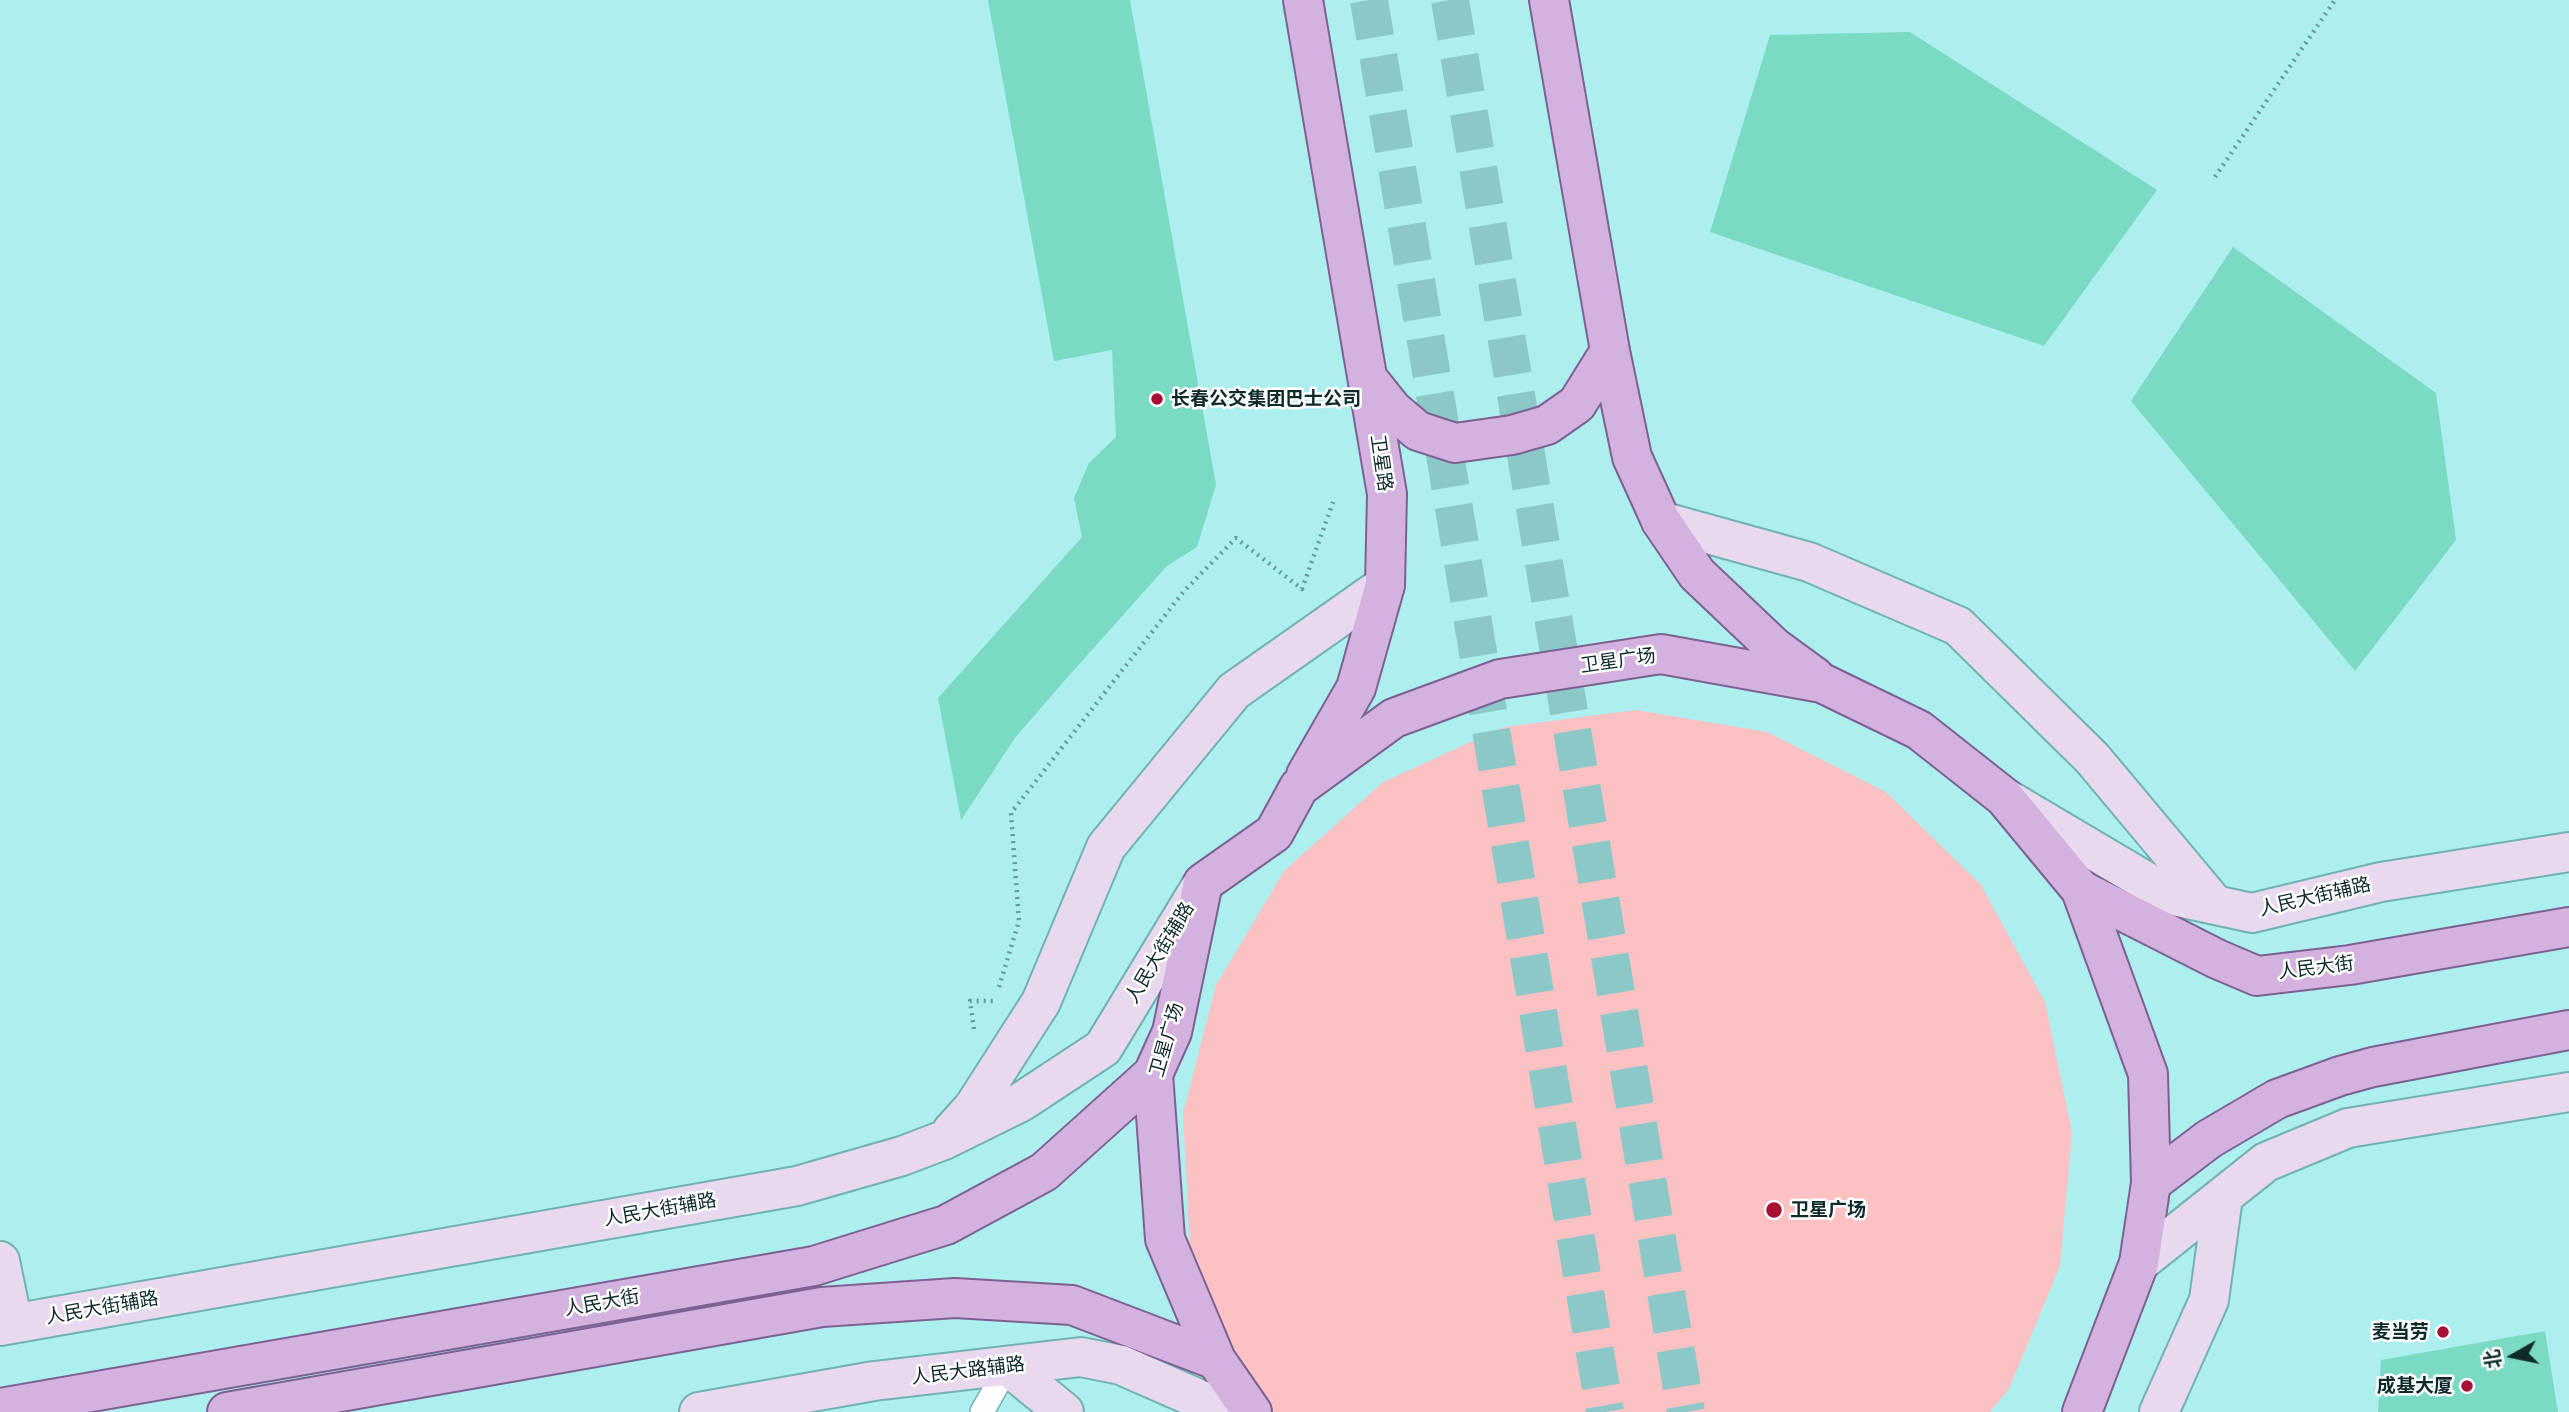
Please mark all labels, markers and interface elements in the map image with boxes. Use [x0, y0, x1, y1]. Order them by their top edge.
place label: 长春公交集团巴士公司 [1171, 388, 1361, 410]
marker: 长春公交集团巴士公司 [1149, 391, 1165, 407]
street label: 卫星路 [1366, 433, 1396, 493]
street label: 卫星广场 [1579, 644, 1657, 678]
street label: 人民大街辅路 [2257, 873, 2373, 921]
street label: 人民大街辅路 [1121, 898, 1199, 1008]
street label: 人民大街 [2277, 952, 2355, 984]
street label: 卫星广场 [1146, 1000, 1188, 1080]
street label: 人民大街辅路 [602, 1189, 718, 1231]
place label: 卫星广场 [1790, 1199, 1866, 1221]
marker: 卫星广场 [1764, 1200, 1784, 1220]
street label: 人民大街 [563, 1285, 641, 1321]
street label: 人民大街辅路 [44, 1287, 160, 1329]
place label: 麦当劳 [2372, 1321, 2429, 1343]
north arrow [2478, 1321, 2548, 1391]
marker: 麦当劳 [2435, 1324, 2451, 1340]
text: 北 [2480, 1348, 2505, 1370]
street label: 人民大路辅路 [910, 1353, 1026, 1389]
place label: 成基大厦 [2377, 1375, 2453, 1397]
marker: 成基大厦 [2459, 1378, 2475, 1394]

